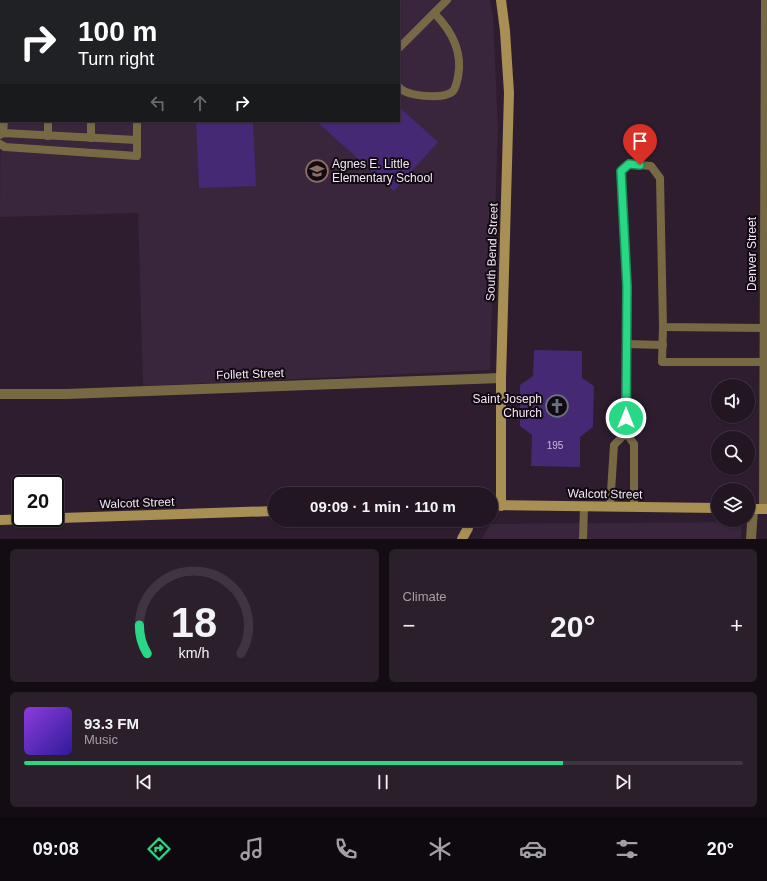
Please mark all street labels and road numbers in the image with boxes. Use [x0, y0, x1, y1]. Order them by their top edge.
street label: South Bend Street [483, 202, 501, 301]
street label: Denver Street [745, 216, 759, 291]
street label: Follett Street [216, 366, 285, 382]
street label: Walcott Street [567, 486, 643, 502]
street label: Walcott Street [99, 495, 175, 511]

